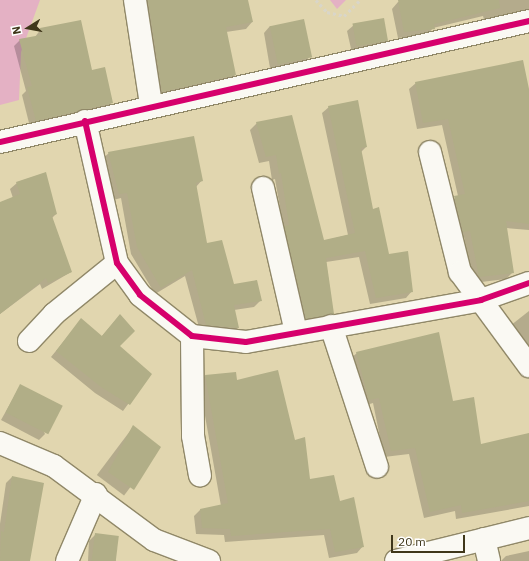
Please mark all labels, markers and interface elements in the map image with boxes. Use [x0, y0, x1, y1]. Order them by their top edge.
north arrow [8, 8, 48, 48]
text: N [9, 25, 24, 36]
scale bar [393, 527, 467, 553]
text: 20 m [398, 534, 426, 549]

